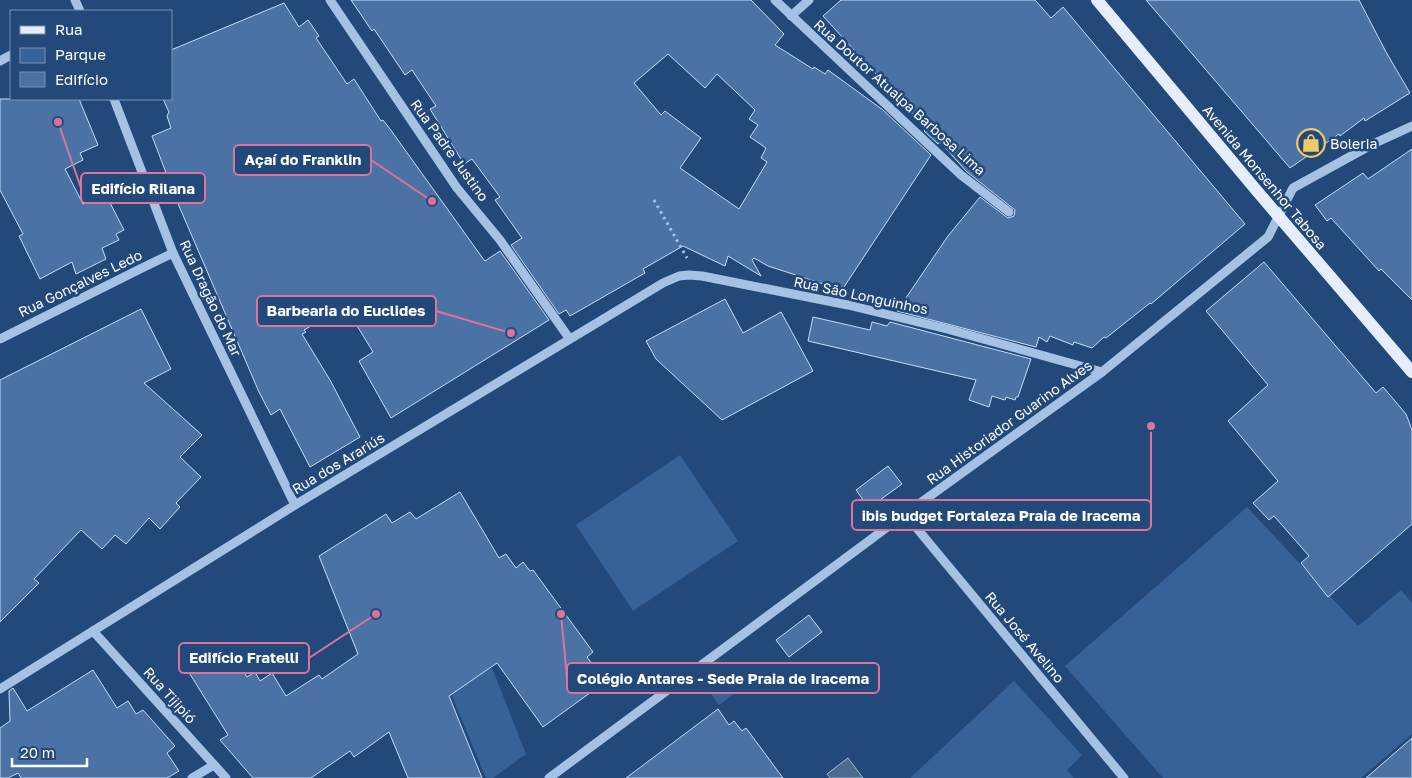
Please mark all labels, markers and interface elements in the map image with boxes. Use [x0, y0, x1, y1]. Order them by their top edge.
legend [10, 10, 172, 100]
street label: Rua Doutor Atualpa Barbosa Lima [811, 16, 989, 178]
text: Rua [55, 20, 82, 38]
text: Parque [55, 45, 106, 63]
text: Edifício [55, 70, 108, 88]
street label: Rua Padre Justino [407, 96, 493, 204]
street label: Avenida Monsenhor Tabosa [1200, 101, 1330, 253]
shop icon: Boleria [1296, 128, 1326, 158]
place label: Boleria [1330, 135, 1377, 152]
callout: Açaí do Franklin [234, 145, 371, 175]
text: Açaí do Franklin [245, 150, 361, 168]
callout: Edifício Rilana [81, 173, 205, 203]
text: Edifício Rilana [91, 179, 195, 197]
street label: Rua Dragão do Mar [177, 237, 246, 359]
street label: Rua Gonçalves Ledo [15, 246, 145, 320]
street label: Rua São Longuinhos [792, 272, 930, 318]
callout: Barbearia do Euclides [257, 296, 436, 326]
text: Barbearia do Euclides [267, 301, 425, 319]
street label: Rua Historiador Guarino Alves [923, 356, 1095, 488]
street label: Rua dos Arariús [289, 429, 387, 497]
callout: ibis budget Fortaleza Praia de Iracema [852, 500, 1151, 530]
text: ibis budget Fortaleza Praia de Iracema [862, 506, 1141, 524]
street label: Rua José Avelino [982, 588, 1068, 686]
callout: Edifício Fratelli [179, 643, 309, 673]
text: Edifício Fratelli [189, 648, 299, 666]
street label: Rua Tijipió [140, 663, 200, 727]
callout: Colégio Antares - Sede Praia de Iracema [567, 663, 879, 693]
text: Colégio Antares - Sede Praia de Iracema [577, 669, 869, 687]
scale bar [12, 736, 88, 768]
text: 20 m [20, 743, 55, 761]

